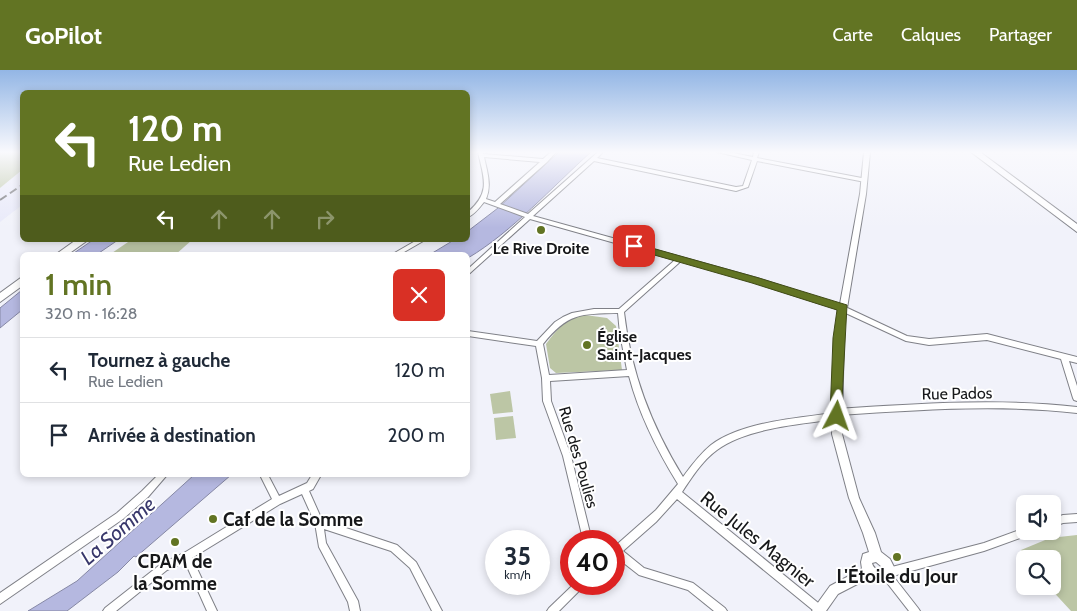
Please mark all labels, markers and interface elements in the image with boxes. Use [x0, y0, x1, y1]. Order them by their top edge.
text: GoPilot [25, 21, 102, 50]
text: Carte [832, 24, 873, 46]
text: Calques [901, 24, 961, 46]
text: Partager [989, 24, 1052, 46]
text: 120 m [128, 107, 222, 150]
icon: left [45, 110, 110, 175]
text: Rue Ledien [128, 150, 231, 177]
icon: left [152, 205, 180, 233]
icon: ahead [205, 205, 233, 233]
icon: ahead [258, 205, 286, 233]
icon: right [311, 205, 339, 233]
marker: Le Rive Droite [535, 224, 547, 236]
pin [613, 225, 655, 267]
icon: arrive [620, 232, 648, 260]
place label: Le Rive Droite [493, 239, 589, 258]
text: 1 min [45, 266, 112, 303]
button: close [393, 269, 445, 321]
text: 320 m · 16:28 [45, 304, 138, 323]
place label: Église Saint-Jacques [597, 327, 692, 364]
marker: Église Saint-Jacques [581, 339, 593, 351]
text: Tournez à gauche [88, 349, 230, 372]
icon: left [45, 356, 73, 384]
text: 120 m [395, 359, 445, 382]
text: Rue Ledien [88, 372, 163, 391]
street label: Rue Pados [922, 383, 993, 404]
position arrow [810, 389, 862, 441]
street label: Rue des Poulies [555, 404, 602, 511]
icon: arrive [45, 421, 73, 449]
text: Arrivée à destination [88, 424, 256, 447]
text: 200 m [388, 424, 445, 447]
street label: Rue Jules Magnier [696, 486, 819, 592]
water label: La Somme [75, 491, 160, 570]
map controls [1016, 495, 1061, 595]
button: sound [1016, 495, 1061, 540]
place label: Caf de la Somme [223, 508, 363, 531]
marker: Caf de la Somme [207, 513, 219, 525]
speed limit sign: 40 [560, 530, 625, 595]
marker: CPAM de la Somme [169, 536, 181, 548]
text: 35 [504, 541, 531, 571]
place label: CPAM de la Somme [133, 550, 217, 595]
button: search [1016, 550, 1061, 595]
marker: L'Étoile du Jour [891, 551, 903, 563]
place label: L'Étoile du Jour [836, 564, 958, 588]
text: km/h [504, 567, 531, 582]

